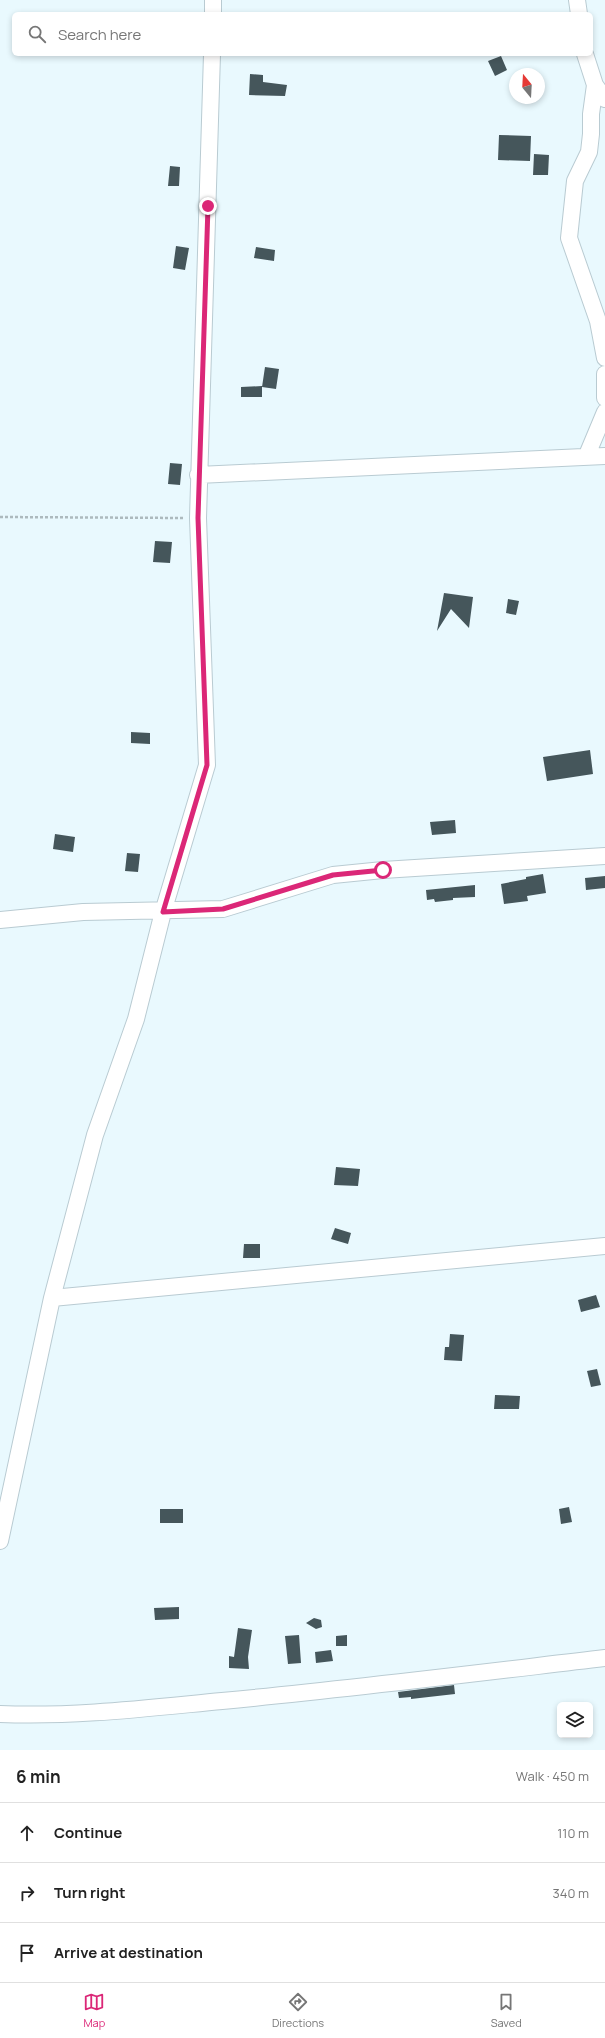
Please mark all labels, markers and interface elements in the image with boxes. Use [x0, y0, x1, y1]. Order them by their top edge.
search box [12, 12, 593, 56]
icon: search [26, 23, 48, 45]
text: Search here [58, 24, 141, 45]
north arrow [509, 68, 545, 104]
route end [199, 197, 217, 215]
route start [374, 861, 392, 879]
map controls [557, 1702, 593, 1738]
button: layers [557, 1702, 593, 1738]
text: 6 min [16, 1765, 61, 1788]
text: Walk · 450 m [516, 1767, 589, 1785]
icon: ahead [16, 1822, 38, 1844]
text: Continue [54, 1822, 122, 1843]
text: 110 m [557, 1824, 589, 1842]
icon: right [16, 1882, 38, 1904]
text: Turn right [54, 1882, 125, 1903]
text: 340 m [553, 1884, 589, 1902]
icon: arrive [16, 1942, 38, 1964]
text: Arrive at destination [54, 1942, 203, 1963]
tab: Map [83, 1991, 105, 2030]
tab: Directions [272, 1991, 324, 2030]
tab: Saved [491, 1991, 522, 2030]

